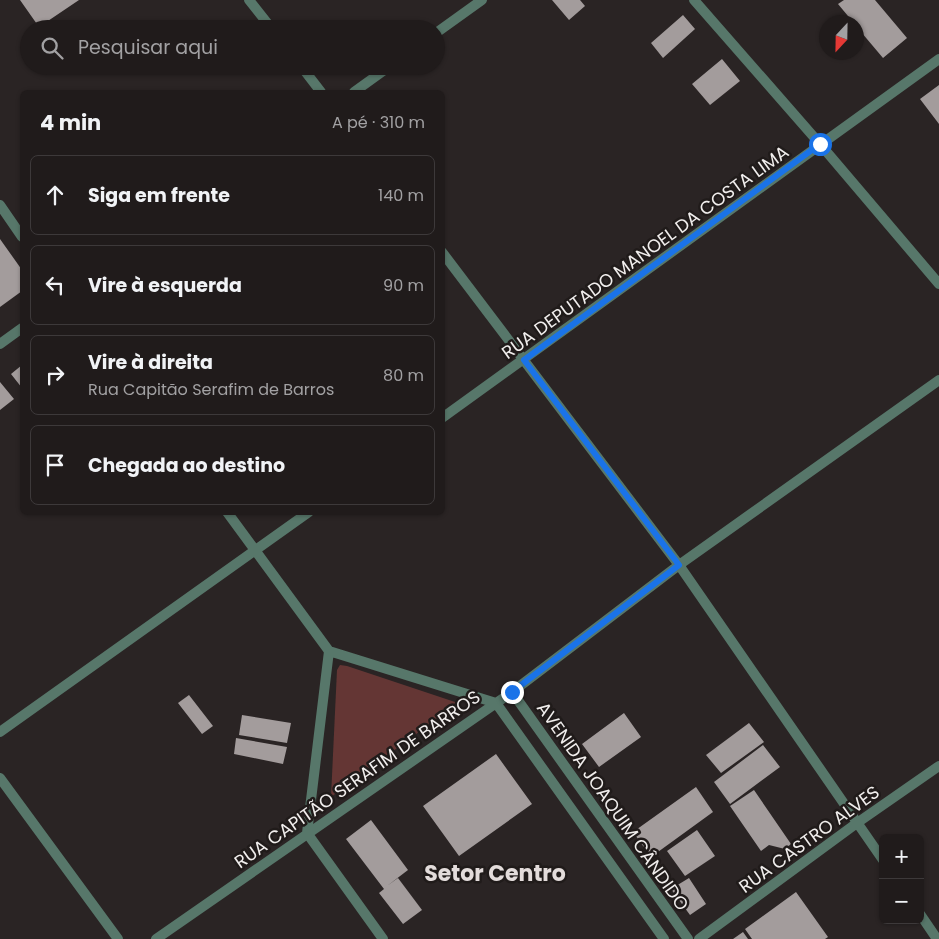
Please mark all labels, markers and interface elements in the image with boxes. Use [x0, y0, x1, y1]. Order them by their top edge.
north arrow [819, 15, 864, 60]
search box [20, 20, 445, 75]
icon: search [38, 34, 66, 62]
text: Pesquisar aqui [78, 34, 218, 61]
text: 4 min [40, 108, 101, 137]
text: A pé · 310 m [332, 111, 425, 134]
route start [809, 133, 832, 156]
street label: RUA DEPUTADO MANOEL DA COSTA LIMA [496, 139, 794, 365]
icon: ahead [41, 181, 69, 209]
text: Siga em frente [88, 182, 230, 209]
text: 140 m [378, 184, 424, 207]
icon: left [41, 271, 69, 299]
text: Vire à esquerda [88, 272, 242, 299]
text: 90 m [383, 274, 424, 297]
text: Vire à direita [88, 349, 213, 376]
icon: right [41, 361, 69, 389]
text: 80 m [383, 364, 424, 387]
text: Rua Capitão Serafim de Barros [88, 378, 334, 401]
icon: arrive [41, 451, 69, 479]
text: Chegada ao destino [88, 452, 285, 479]
route end [501, 681, 524, 704]
street label: RUA CAPITÃO SERAFIM DE BARROS [229, 684, 485, 874]
street label: AVENIDA JOAQUIM CÂNDIDO [531, 696, 695, 916]
street label: RUA CASTRO ALVES [734, 779, 884, 899]
map controls [879, 834, 924, 924]
button: + [879, 834, 924, 879]
district label: Setor Centro [424, 858, 566, 889]
button: − [879, 879, 924, 924]

